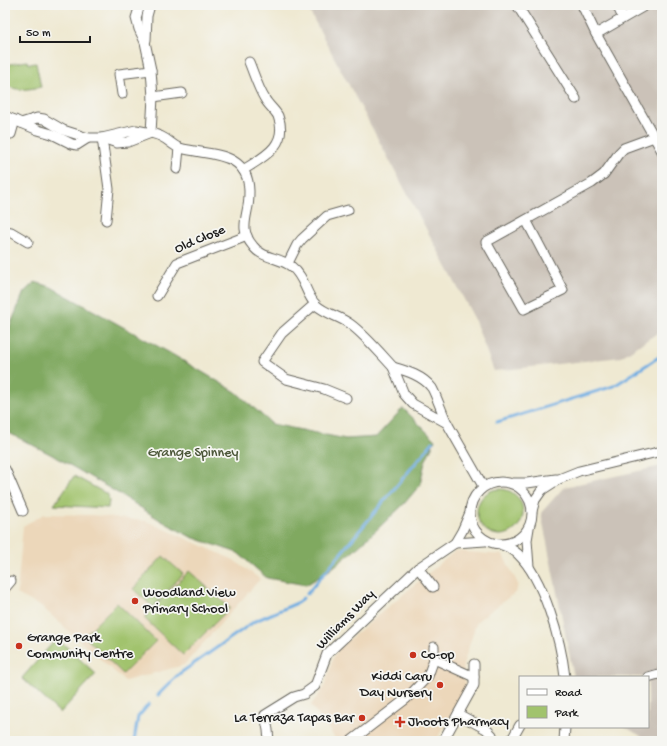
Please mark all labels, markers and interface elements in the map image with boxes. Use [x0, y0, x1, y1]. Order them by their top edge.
scale bar [20, 18, 90, 44]
text: 50 m [26, 27, 51, 41]
street label: Old Close [172, 221, 229, 258]
park label: Grange Spinney [148, 445, 238, 462]
place label: Woodland View Primary School [142, 585, 236, 618]
street label: Williams Way [313, 586, 379, 654]
marker: Woodland View Primary School [130, 596, 140, 606]
place label: Grange Park Community Centre [27, 630, 134, 663]
marker: Grange Park Community Centre [14, 641, 24, 651]
place label: Co-op [421, 647, 455, 664]
marker: Co-op [408, 650, 418, 660]
place label: Kiddi Caru Day Nursery [359, 669, 432, 702]
legend [519, 676, 649, 728]
marker: Kiddi Caru Day Nursery [435, 680, 445, 690]
text: Road [555, 687, 582, 701]
text: Park [554, 707, 580, 721]
place label: La Terraza Tapas Bar [234, 710, 355, 727]
marker: La Terraza Tapas Bar [357, 713, 367, 723]
place label: Jhoots Pharmacy [408, 714, 509, 731]
marker: Jhoots Pharmacy [395, 717, 405, 727]

